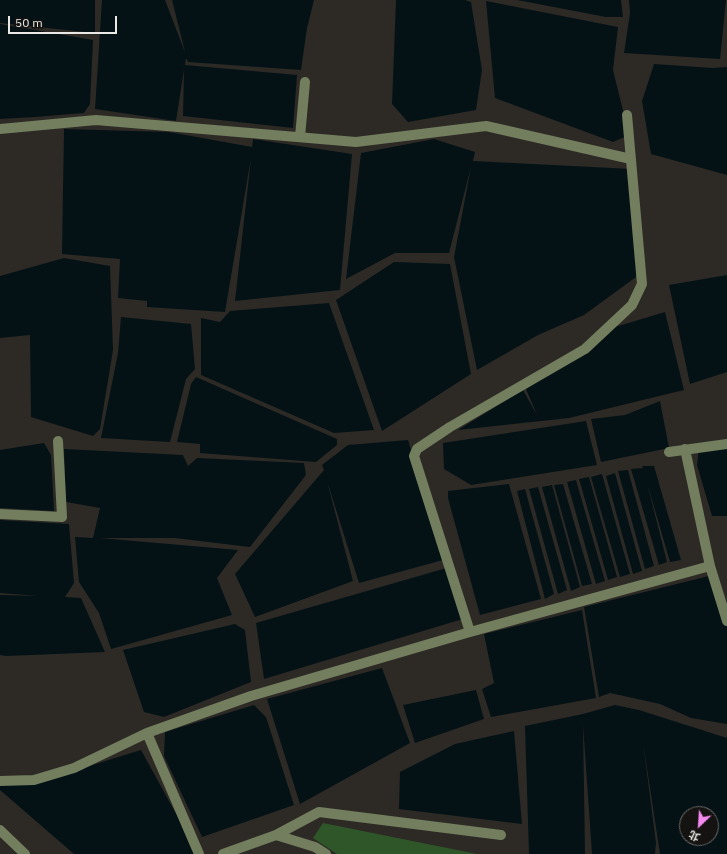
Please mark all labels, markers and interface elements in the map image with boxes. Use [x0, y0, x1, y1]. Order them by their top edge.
scale bar [10, 8, 119, 34]
text: 50 m [15, 15, 43, 30]
north arrow [679, 806, 719, 846]
text: 北 [686, 827, 702, 845]

